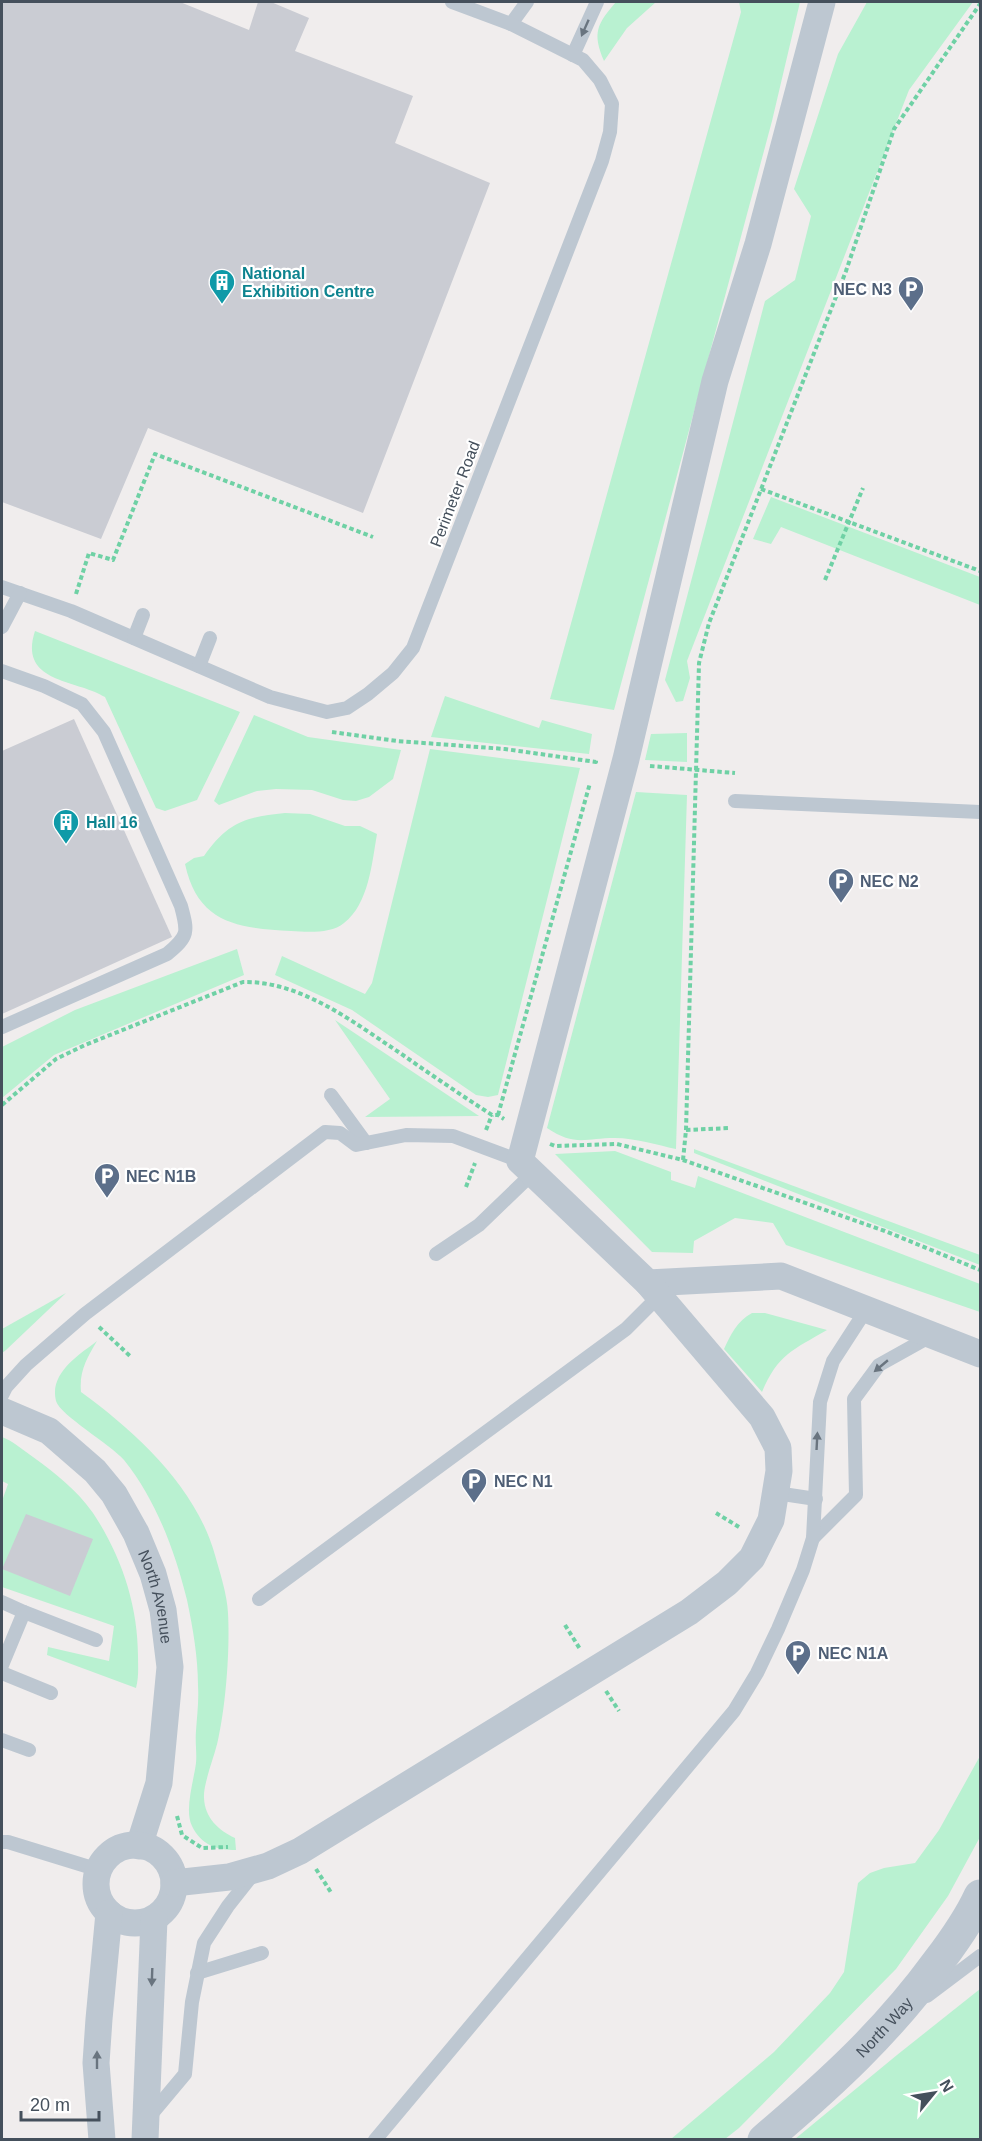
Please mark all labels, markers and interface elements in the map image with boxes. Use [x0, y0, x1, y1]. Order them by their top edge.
one-way arrow [580, 20, 589, 37]
place label: National Exhibition Centre [242, 265, 375, 300]
building icon: National Exhibition Centre [207, 267, 237, 305]
parking icon: NEC N3 [896, 274, 926, 312]
place label: NEC N3 [833, 281, 892, 298]
street label: Perimeter Road [427, 439, 483, 549]
building icon: Hall 16 [51, 807, 81, 845]
place label: Hall 16 [86, 814, 138, 831]
parking icon: NEC N2 [826, 866, 856, 904]
place label: NEC N2 [860, 873, 919, 890]
parking icon: NEC N1B [92, 1161, 122, 1199]
place label: NEC N1B [126, 1168, 196, 1185]
one-way arrow [873, 1359, 889, 1372]
one-way arrow [813, 1431, 822, 1450]
parking icon: NEC N1 [459, 1466, 489, 1504]
place label: NEC N1 [494, 1473, 553, 1490]
street label: North Avenue [135, 1547, 176, 1645]
parking icon: NEC N1A [783, 1638, 813, 1676]
place label: NEC N1A [818, 1645, 889, 1662]
one-way arrow [147, 1968, 157, 1987]
street label: North Way [852, 1994, 916, 2060]
one-way arrow [92, 2051, 102, 2070]
north arrow [904, 2063, 964, 2123]
text: N [936, 2076, 957, 2095]
scale bar [21, 2084, 99, 2122]
text: 20 m [30, 2095, 70, 2115]

